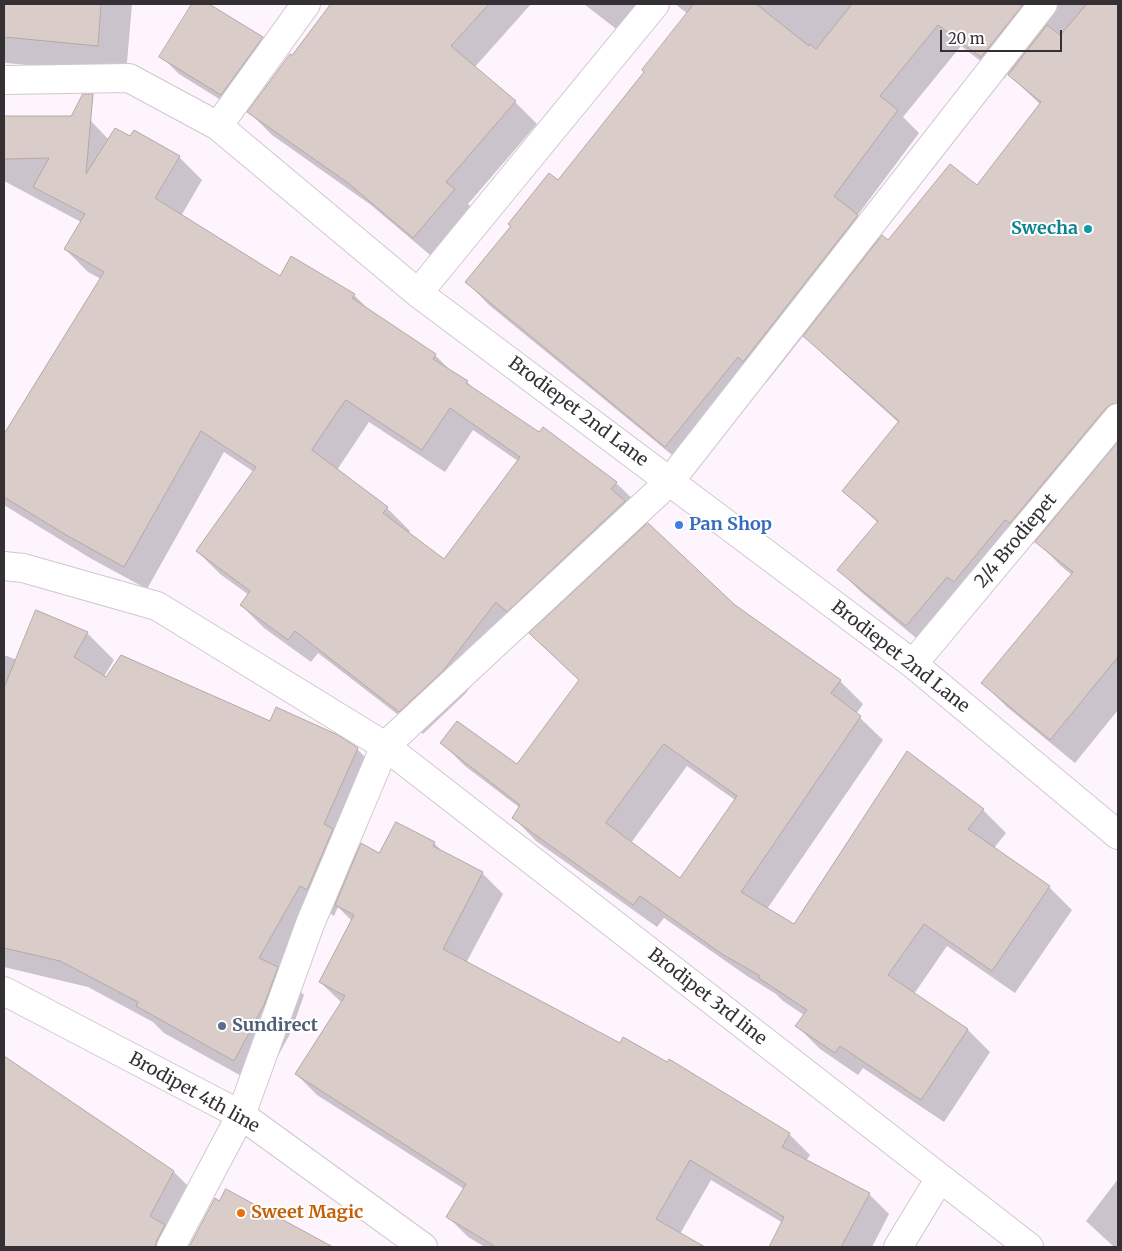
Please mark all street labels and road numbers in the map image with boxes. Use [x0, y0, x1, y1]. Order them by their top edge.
street label: Brodiepet 2nd Lane [504, 352, 652, 472]
street label: 2/4 Brodiepet [970, 490, 1062, 592]
street label: Brodiepet 2nd Lane [827, 596, 973, 718]
street label: Brodipet 3rd line [643, 944, 771, 1050]
street label: Brodipet 4th line [125, 1048, 263, 1138]

